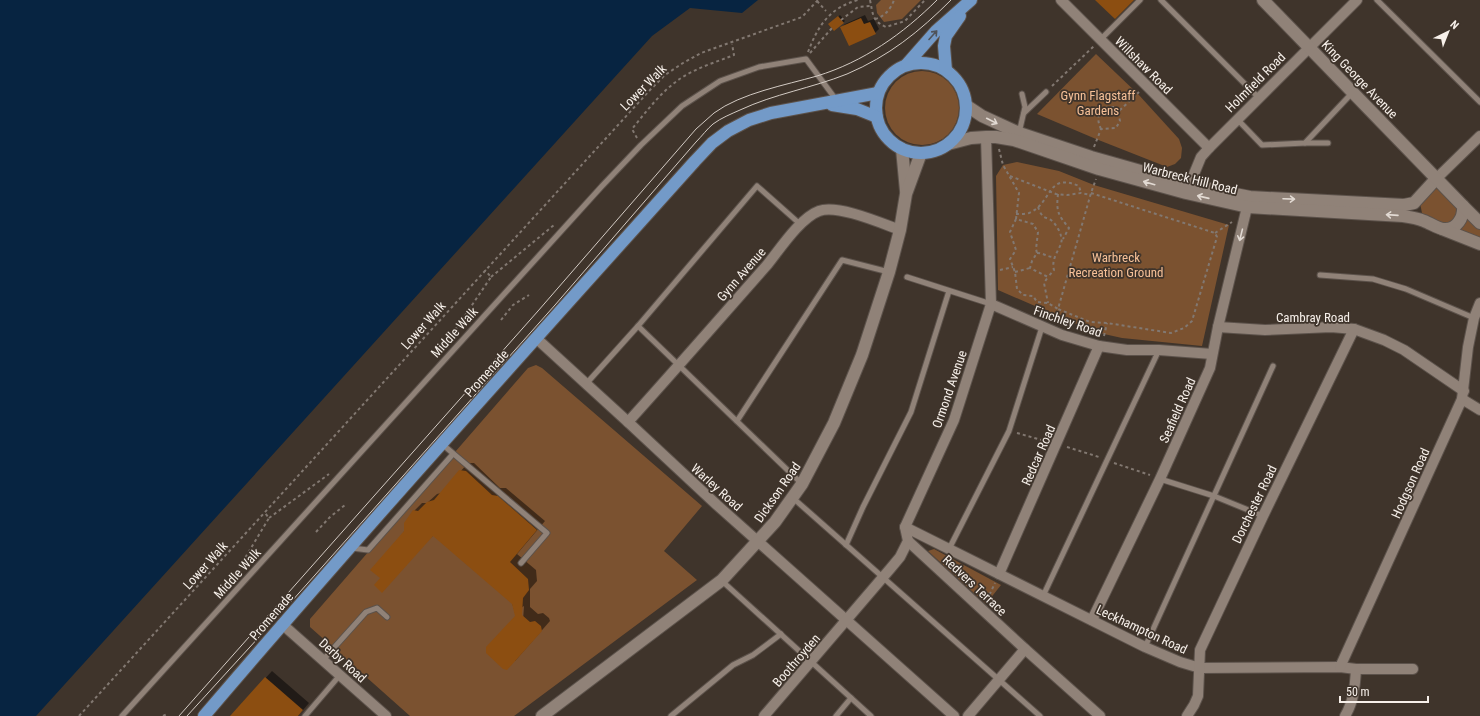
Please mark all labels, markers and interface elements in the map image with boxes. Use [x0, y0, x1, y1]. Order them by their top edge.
north arrow [1428, 12, 1468, 52]
text: N [1448, 18, 1462, 32]
one-way arrow [928, 30, 938, 40]
street label: Willshaw Road [1112, 34, 1175, 97]
street label: King George Avenue [1319, 37, 1401, 122]
street label: Holmfield Road [1222, 49, 1288, 115]
street label: Lower Walk [617, 61, 670, 114]
park label: Gynn Flagstaff Gardens [1061, 88, 1135, 118]
one-way arrow [986, 118, 998, 125]
street label: Warbreck Hill Road [1141, 159, 1239, 198]
one-way arrow [1143, 179, 1156, 186]
one-way arrow [1197, 193, 1210, 200]
one-way arrow [1282, 195, 1295, 203]
one-way arrow [1386, 211, 1399, 218]
one-way arrow [1236, 229, 1244, 242]
street label: Gynn Avenue [714, 244, 769, 304]
park label: Warbreck Recreation Ground [1069, 250, 1163, 280]
street label: Lower Walk [398, 298, 449, 352]
street label: Finchley Road [1032, 303, 1104, 340]
street label: Middle Walk [428, 304, 481, 361]
street label: Cambray Road [1276, 310, 1350, 325]
street label: Promenade [461, 347, 512, 400]
street label: Ormond Avenue [929, 348, 970, 430]
street label: Seafield Road [1156, 375, 1199, 445]
street label: Redcar Road [1018, 423, 1058, 488]
street label: Hodgson Road [1388, 446, 1433, 521]
street label: Dickson Road [751, 459, 804, 525]
street label: Warley Road [688, 461, 745, 514]
street label: Dorchester Road [1229, 463, 1280, 546]
street label: Lower Walk [180, 538, 231, 592]
street label: Middle Walk [211, 545, 264, 602]
street label: Redvers Terrace [940, 552, 1010, 619]
street label: Promenade [247, 589, 296, 643]
street label: Leckhampton Road [1094, 602, 1190, 657]
street label: Boothroyden [769, 631, 823, 690]
street label: Derby Road [316, 635, 369, 685]
scale bar [1340, 678, 1428, 704]
text: 50 m [1346, 685, 1370, 699]

